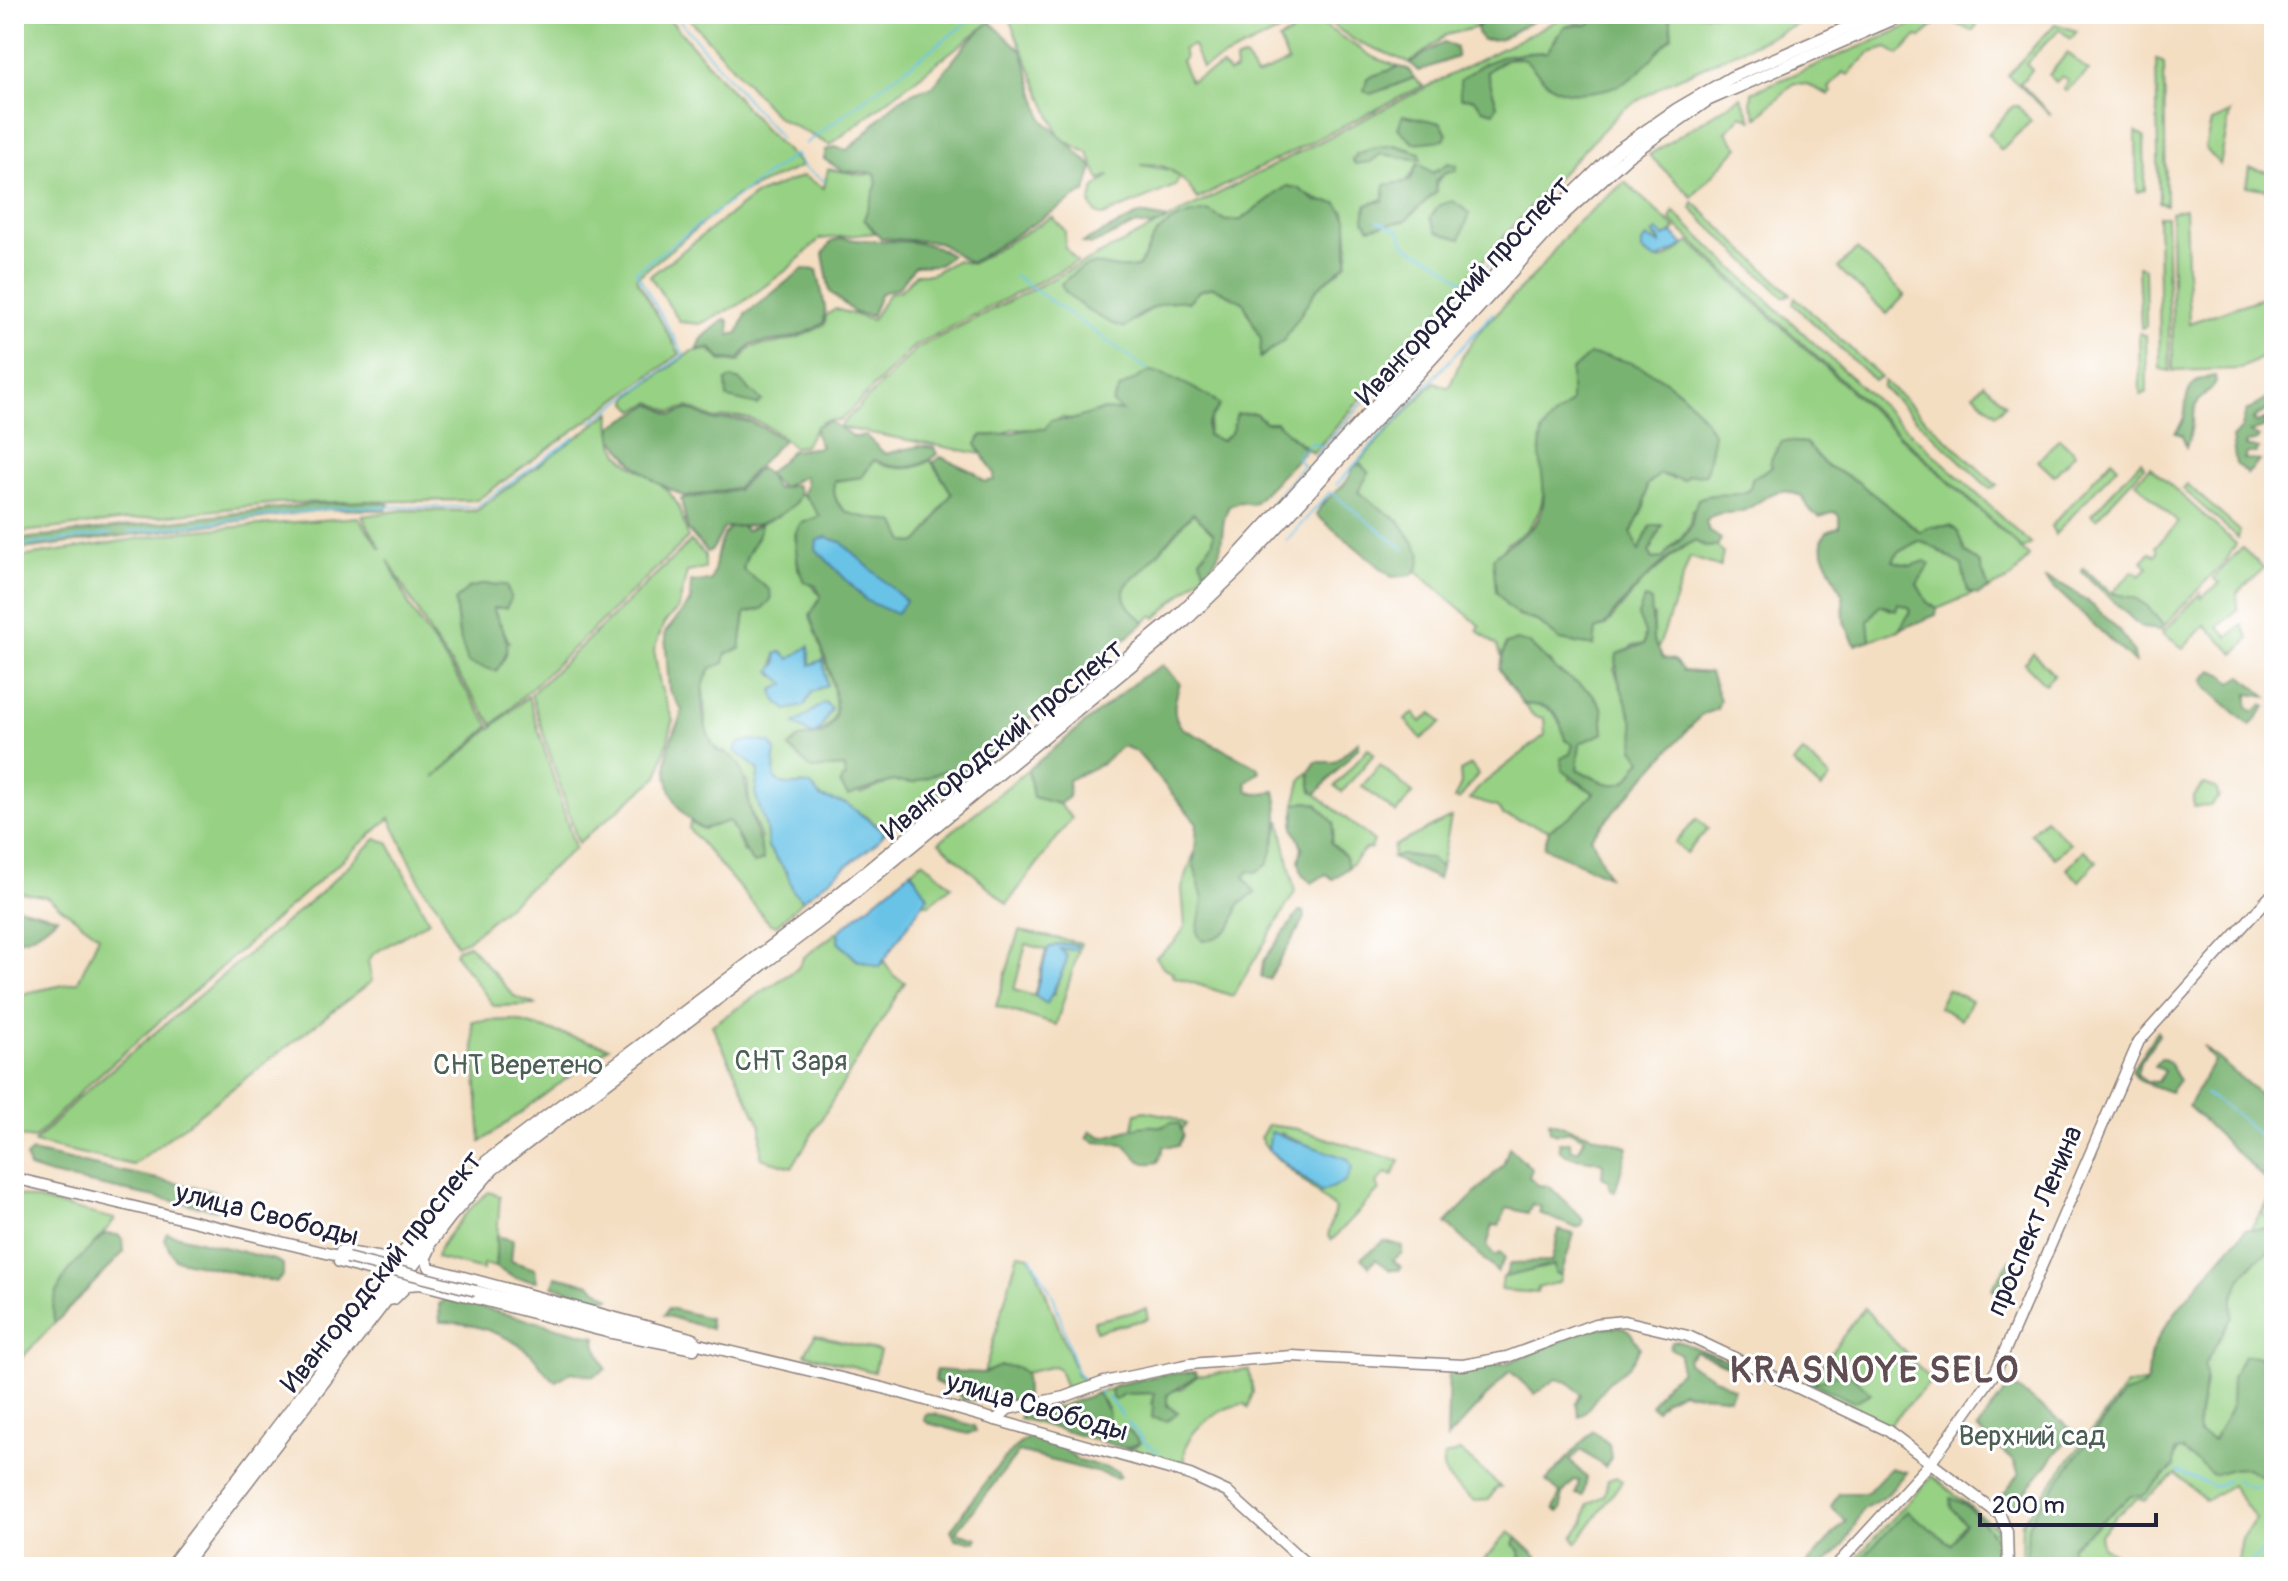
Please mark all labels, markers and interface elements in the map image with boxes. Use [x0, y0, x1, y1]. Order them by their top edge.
street label: Ивангородский проспект [1349, 169, 1579, 413]
street label: Ивангородский проспект [875, 632, 1131, 848]
park label: СНТ Заря [735, 1044, 847, 1079]
park label: СНТ Веретено [433, 1048, 603, 1083]
street label: проспект Ленина [1979, 1121, 2091, 1321]
street label: Ивангородский проспект [274, 1144, 490, 1400]
street label: улица Свободы [171, 1175, 362, 1255]
district label: KRASNOYE SELO [1730, 1348, 2020, 1393]
street label: улица Свободы [941, 1364, 1132, 1450]
park label: Верхний сад [1959, 1419, 2106, 1454]
scale bar [1980, 1477, 2156, 1527]
text: 200 m [1992, 1491, 2065, 1520]

